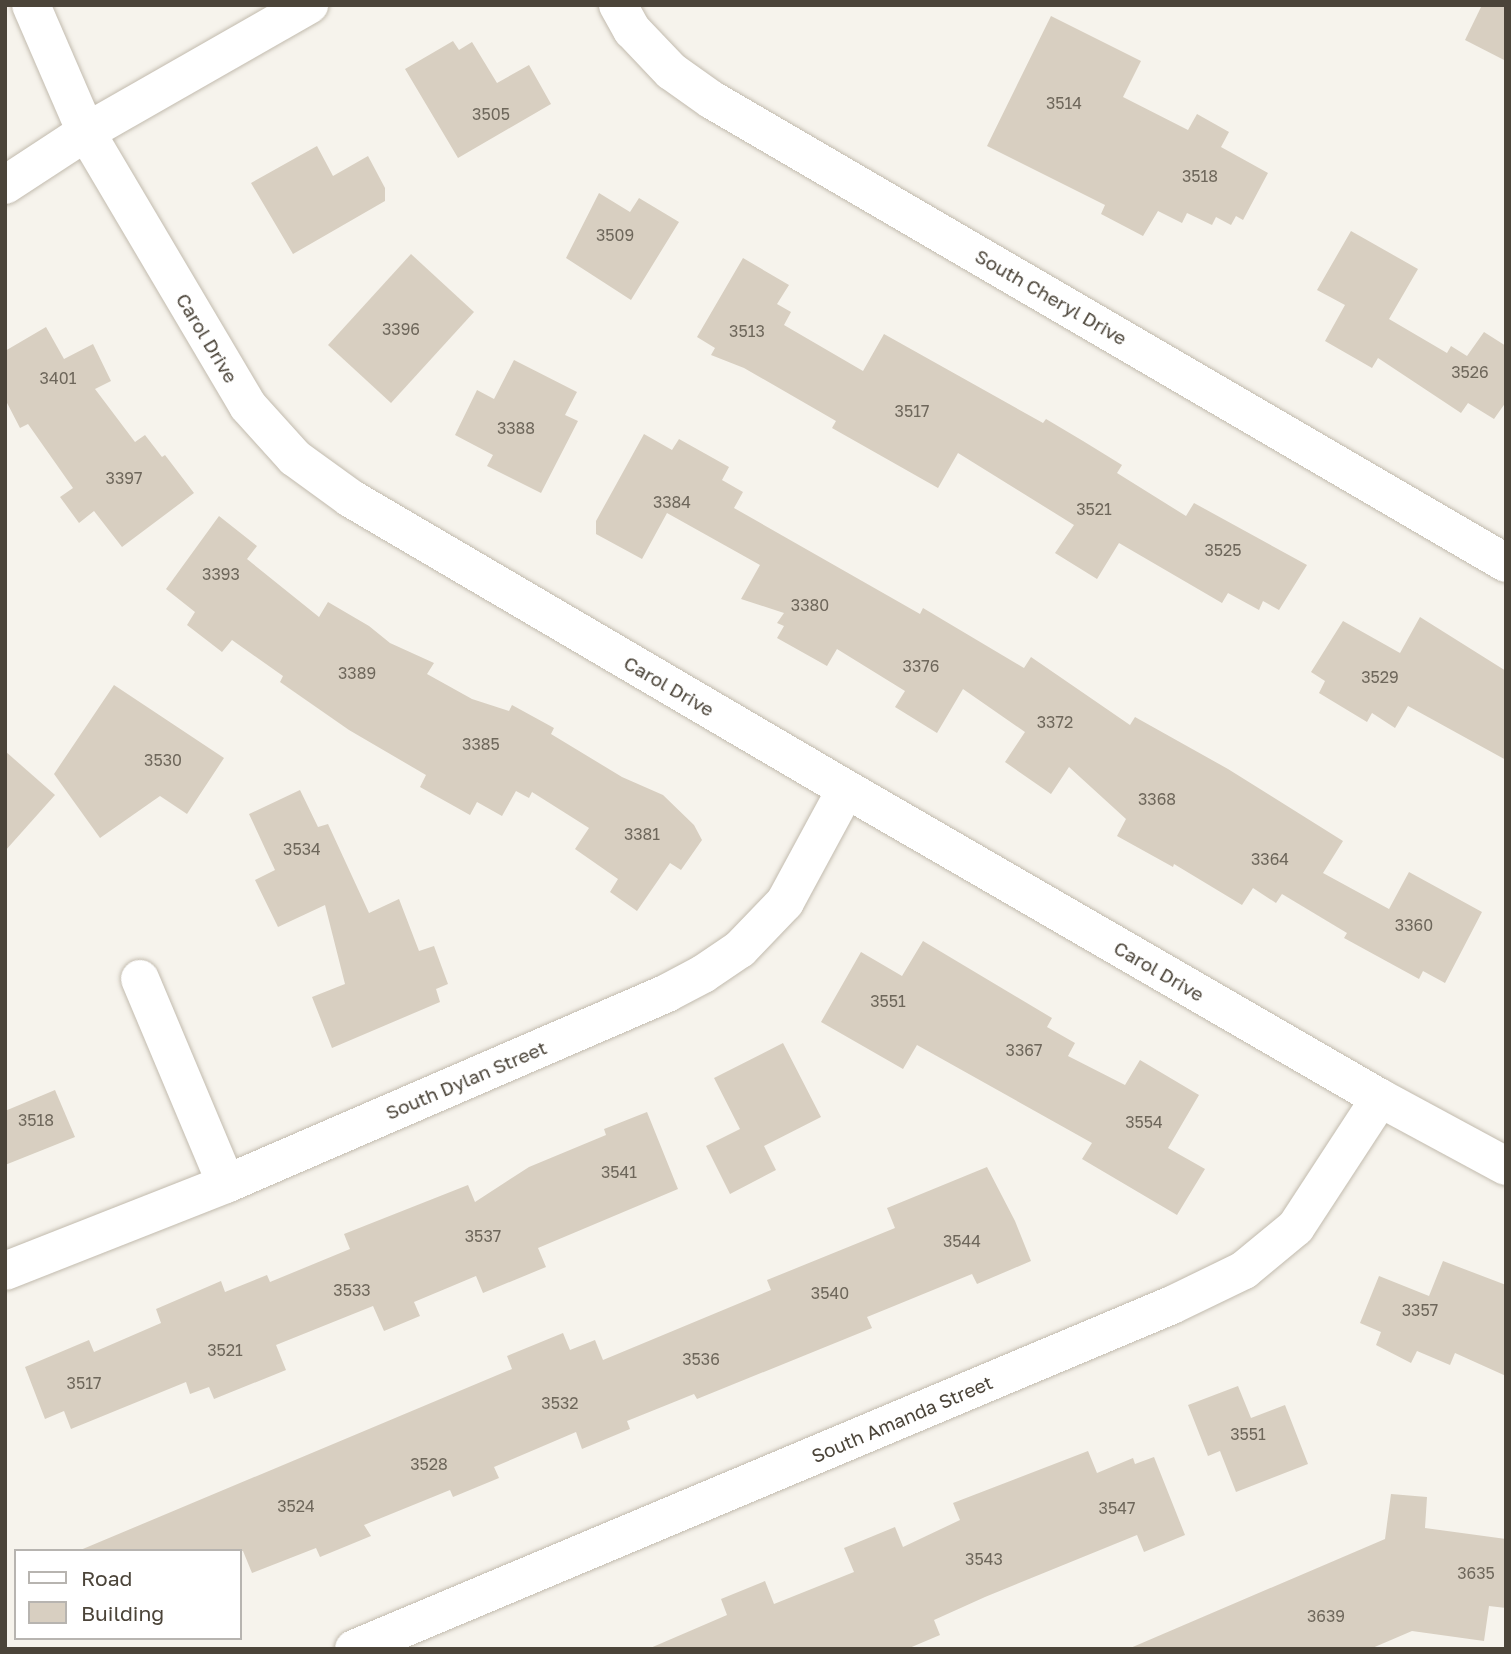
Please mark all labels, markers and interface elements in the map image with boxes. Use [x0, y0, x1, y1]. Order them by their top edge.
house number: 3514 [1046, 93, 1082, 113]
house number: 3505 [472, 104, 510, 124]
house number: 3518 [1182, 166, 1218, 186]
house number: 3509 [596, 225, 634, 245]
street label: South Cheryl Drive [971, 244, 1131, 350]
street label: Carol Drive [171, 289, 243, 387]
house number: 3396 [382, 319, 420, 339]
house number: 3513 [729, 321, 765, 341]
house number: 3526 [1451, 362, 1489, 382]
house number: 3401 [40, 368, 76, 388]
house number: 3517 [895, 401, 929, 421]
house number: 3388 [497, 418, 535, 438]
house number: 3397 [106, 468, 142, 488]
house number: 3384 [653, 492, 691, 512]
house number: 3521 [1076, 499, 1112, 519]
house number: 3525 [1204, 540, 1242, 560]
house number: 3393 [202, 564, 240, 584]
house number: 3380 [791, 595, 829, 615]
street label: Carol Drive [620, 651, 718, 721]
house number: 3376 [903, 656, 939, 676]
house number: 3389 [338, 663, 376, 683]
house number: 3529 [1361, 667, 1399, 687]
house number: 3372 [1037, 712, 1073, 732]
house number: 3385 [462, 734, 500, 754]
house number: 3530 [144, 750, 182, 770]
house number: 3368 [1138, 789, 1176, 809]
house number: 3381 [624, 824, 660, 844]
house number: 3534 [283, 839, 321, 859]
house number: 3364 [1251, 849, 1289, 869]
house number: 3360 [1395, 915, 1433, 935]
street label: Carol Drive [1110, 936, 1208, 1006]
house number: 3551 [870, 991, 906, 1011]
street label: South Dylan Street [382, 1036, 550, 1124]
house number: 3367 [1006, 1040, 1042, 1060]
house number: 3518 [18, 1110, 54, 1130]
house number: 3554 [1125, 1112, 1163, 1132]
house number: 3541 [601, 1162, 637, 1182]
house number: 3537 [465, 1226, 501, 1246]
house number: 3544 [943, 1231, 981, 1251]
house number: 3533 [333, 1280, 371, 1300]
house number: 3540 [811, 1283, 849, 1303]
house number: 3357 [1402, 1300, 1438, 1320]
house number: 3521 [207, 1340, 243, 1360]
house number: 3536 [682, 1349, 720, 1369]
street label: South Amanda Street [808, 1371, 996, 1467]
house number: 3517 [67, 1373, 101, 1393]
house number: 3532 [541, 1393, 579, 1413]
house number: 3551 [1230, 1424, 1266, 1444]
house number: 3528 [410, 1454, 448, 1474]
house number: 3524 [277, 1496, 315, 1516]
house number: 3547 [1099, 1498, 1135, 1518]
legend [14, 1549, 242, 1640]
house number: 3543 [965, 1549, 1003, 1569]
house number: 3635 [1457, 1563, 1495, 1583]
text: Road [81, 1565, 132, 1591]
text: Building [81, 1600, 164, 1626]
house number: 3639 [1307, 1606, 1345, 1626]

